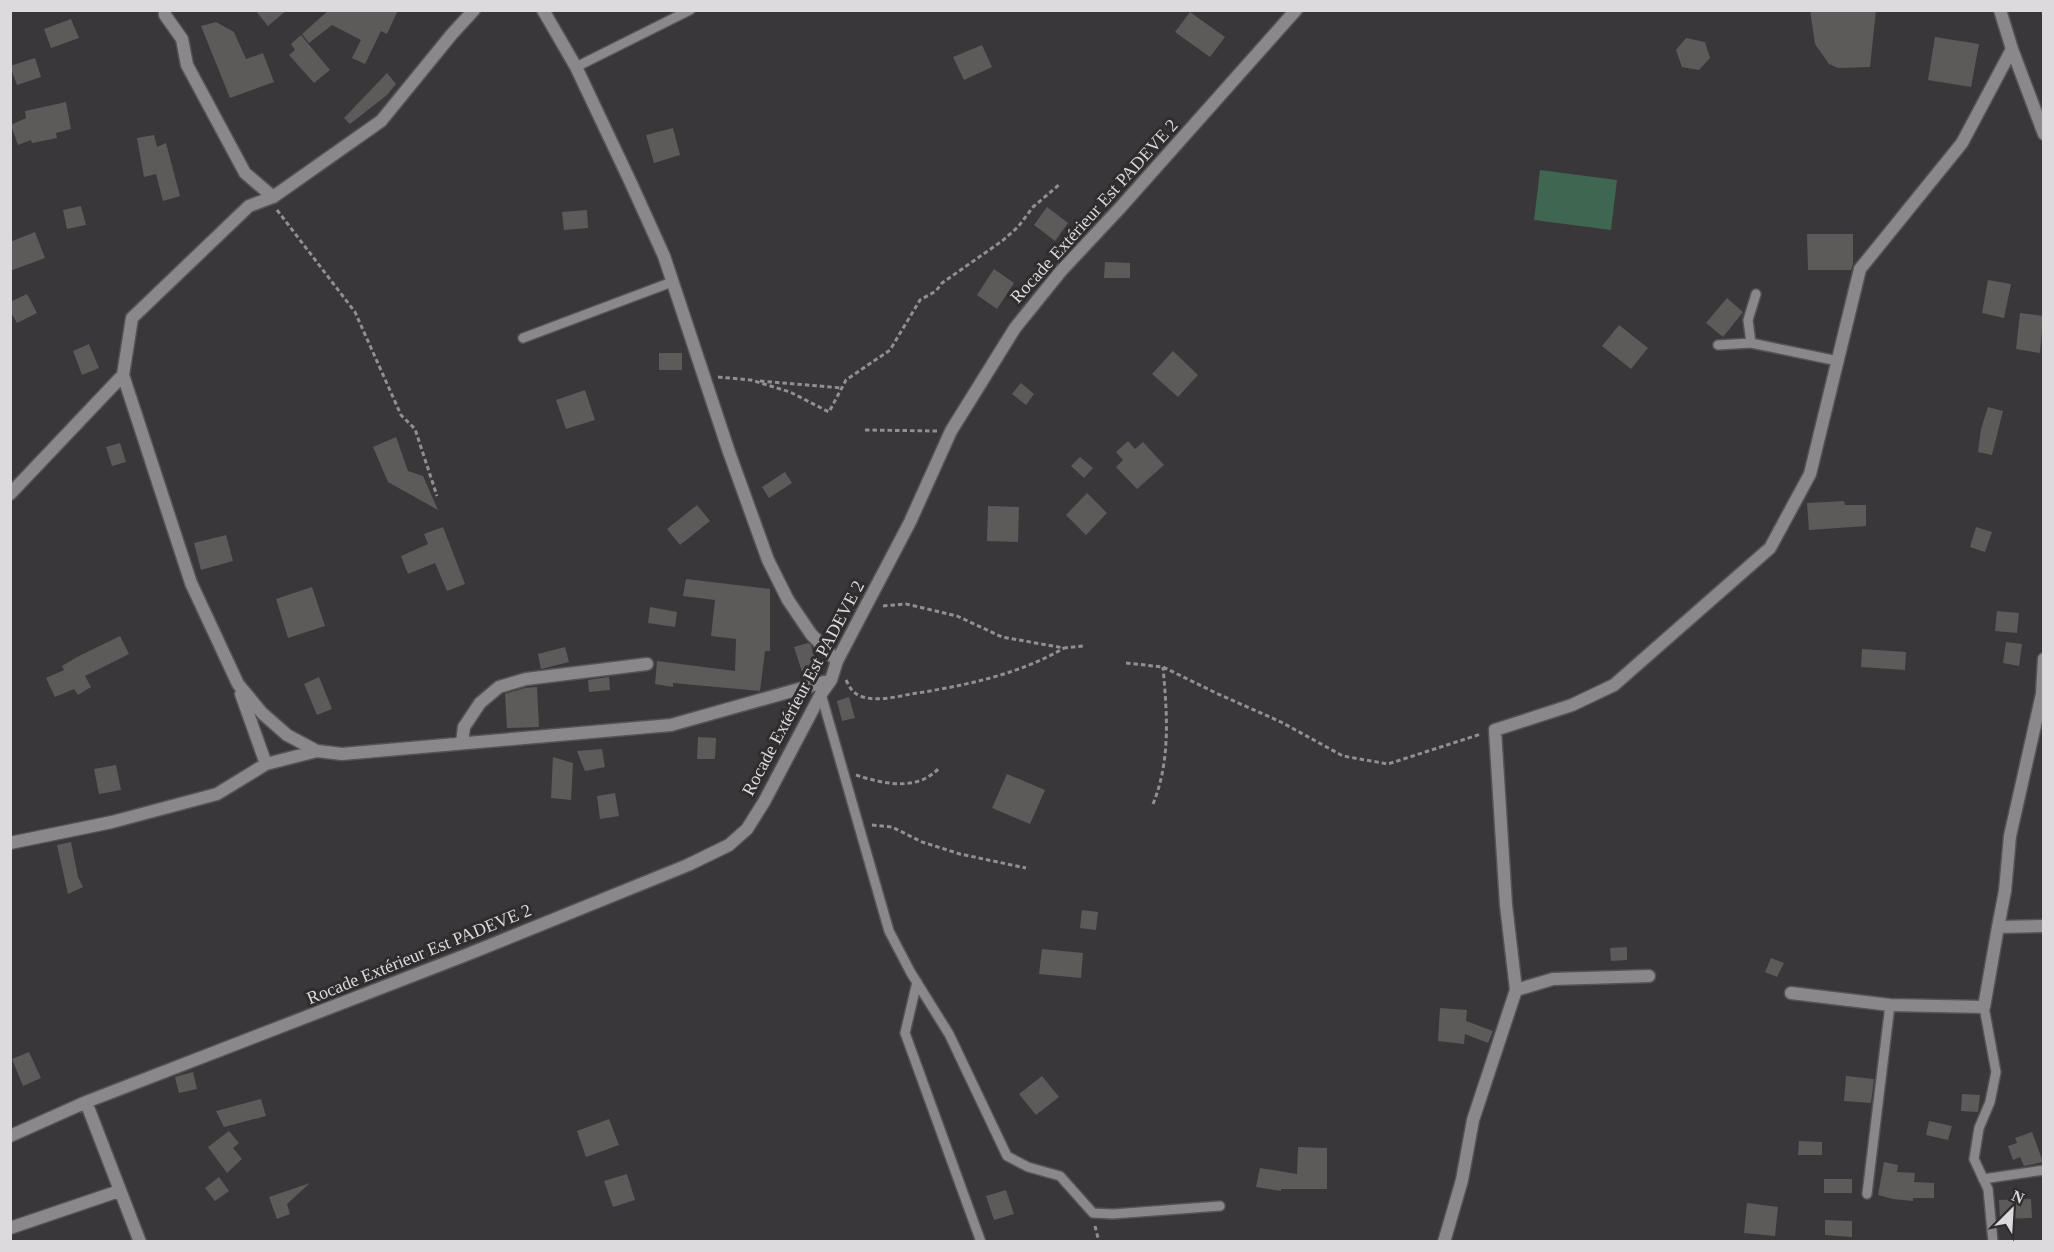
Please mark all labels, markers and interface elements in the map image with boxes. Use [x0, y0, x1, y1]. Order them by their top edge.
street label: Rocade Extérieur Est PADEVE 2 [1006, 115, 1182, 307]
street label: Rocade Extérieur Est PADEVE 2 [738, 577, 868, 799]
street label: Rocade Extérieur Est PADEVE 2 [304, 900, 534, 1008]
north arrow [1982, 1180, 2042, 1240]
text: N [2009, 1187, 2027, 1207]

